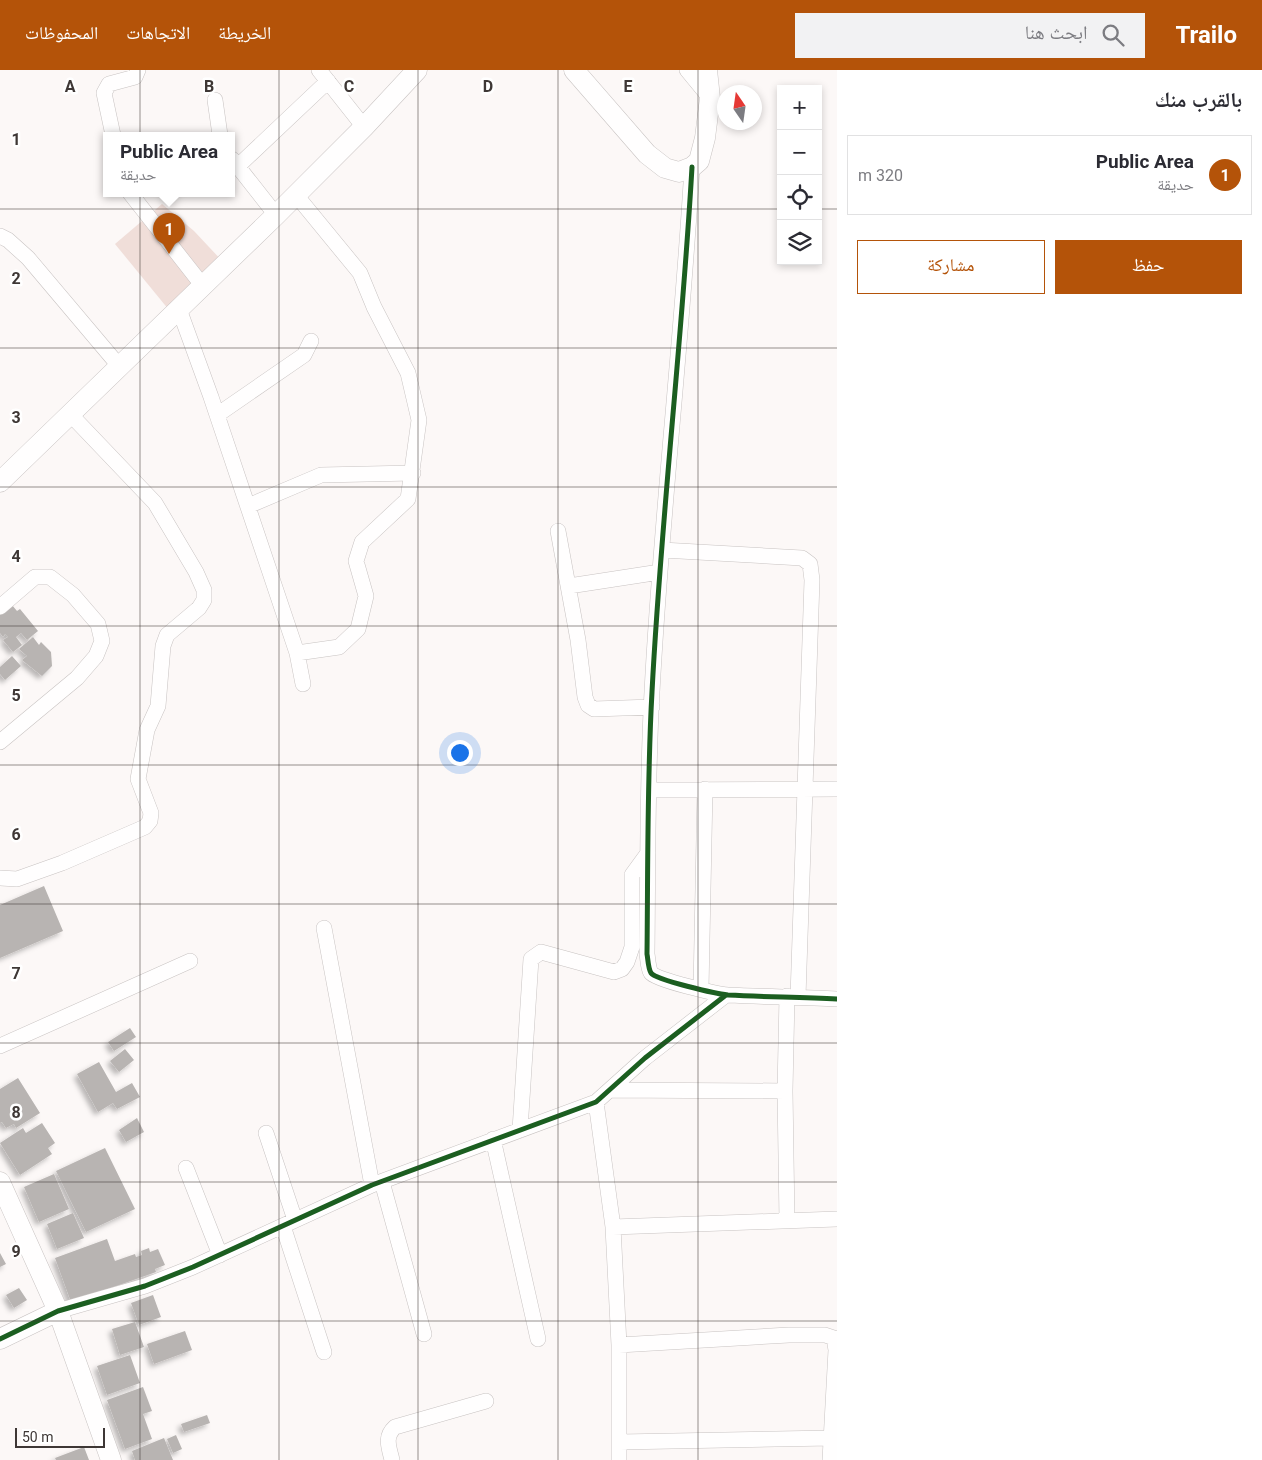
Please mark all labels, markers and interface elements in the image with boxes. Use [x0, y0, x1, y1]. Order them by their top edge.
search box [795, 13, 1145, 58]
text: ابحث هنا [1025, 21, 1087, 44]
icon: search [1099, 21, 1127, 49]
text: Trailo [1175, 21, 1237, 49]
text: المحفوظات [25, 22, 98, 43]
text: الاتجاهات [126, 22, 190, 43]
text: الخريطة [218, 22, 271, 43]
text: A [65, 77, 76, 96]
text: B [204, 77, 214, 96]
text: C [344, 77, 354, 96]
text: D [483, 77, 493, 96]
text: E [624, 77, 633, 96]
north arrow [717, 85, 762, 130]
map controls [777, 85, 822, 265]
button: + [777, 85, 822, 130]
text: بالقرب منك [1155, 88, 1242, 112]
text: 1 [11, 130, 21, 149]
button: − [777, 130, 822, 175]
popup [103, 132, 235, 197]
text: Public Area [120, 140, 218, 163]
text: Public Area [1096, 150, 1194, 173]
text: حديقة [120, 165, 157, 184]
text: 320 m [858, 166, 903, 185]
text: 1 [1220, 166, 1230, 185]
button: locate [777, 175, 822, 220]
text: حديقة [1157, 175, 1194, 194]
pin: 1 [153, 213, 185, 254]
button: layers [777, 220, 822, 265]
button: مشاركة [857, 240, 1045, 294]
button: حفظ [1055, 240, 1242, 294]
text: 2 [11, 269, 21, 288]
text: 3 [11, 408, 21, 427]
text: 4 [11, 547, 21, 566]
text: 5 [11, 686, 21, 705]
your location [447, 740, 473, 766]
text: 6 [11, 825, 21, 844]
text: 7 [11, 964, 21, 983]
text: 8 [11, 1103, 21, 1122]
text: 9 [11, 1242, 21, 1261]
scale bar [15, 1425, 105, 1448]
text: 50 m [22, 1429, 54, 1445]

